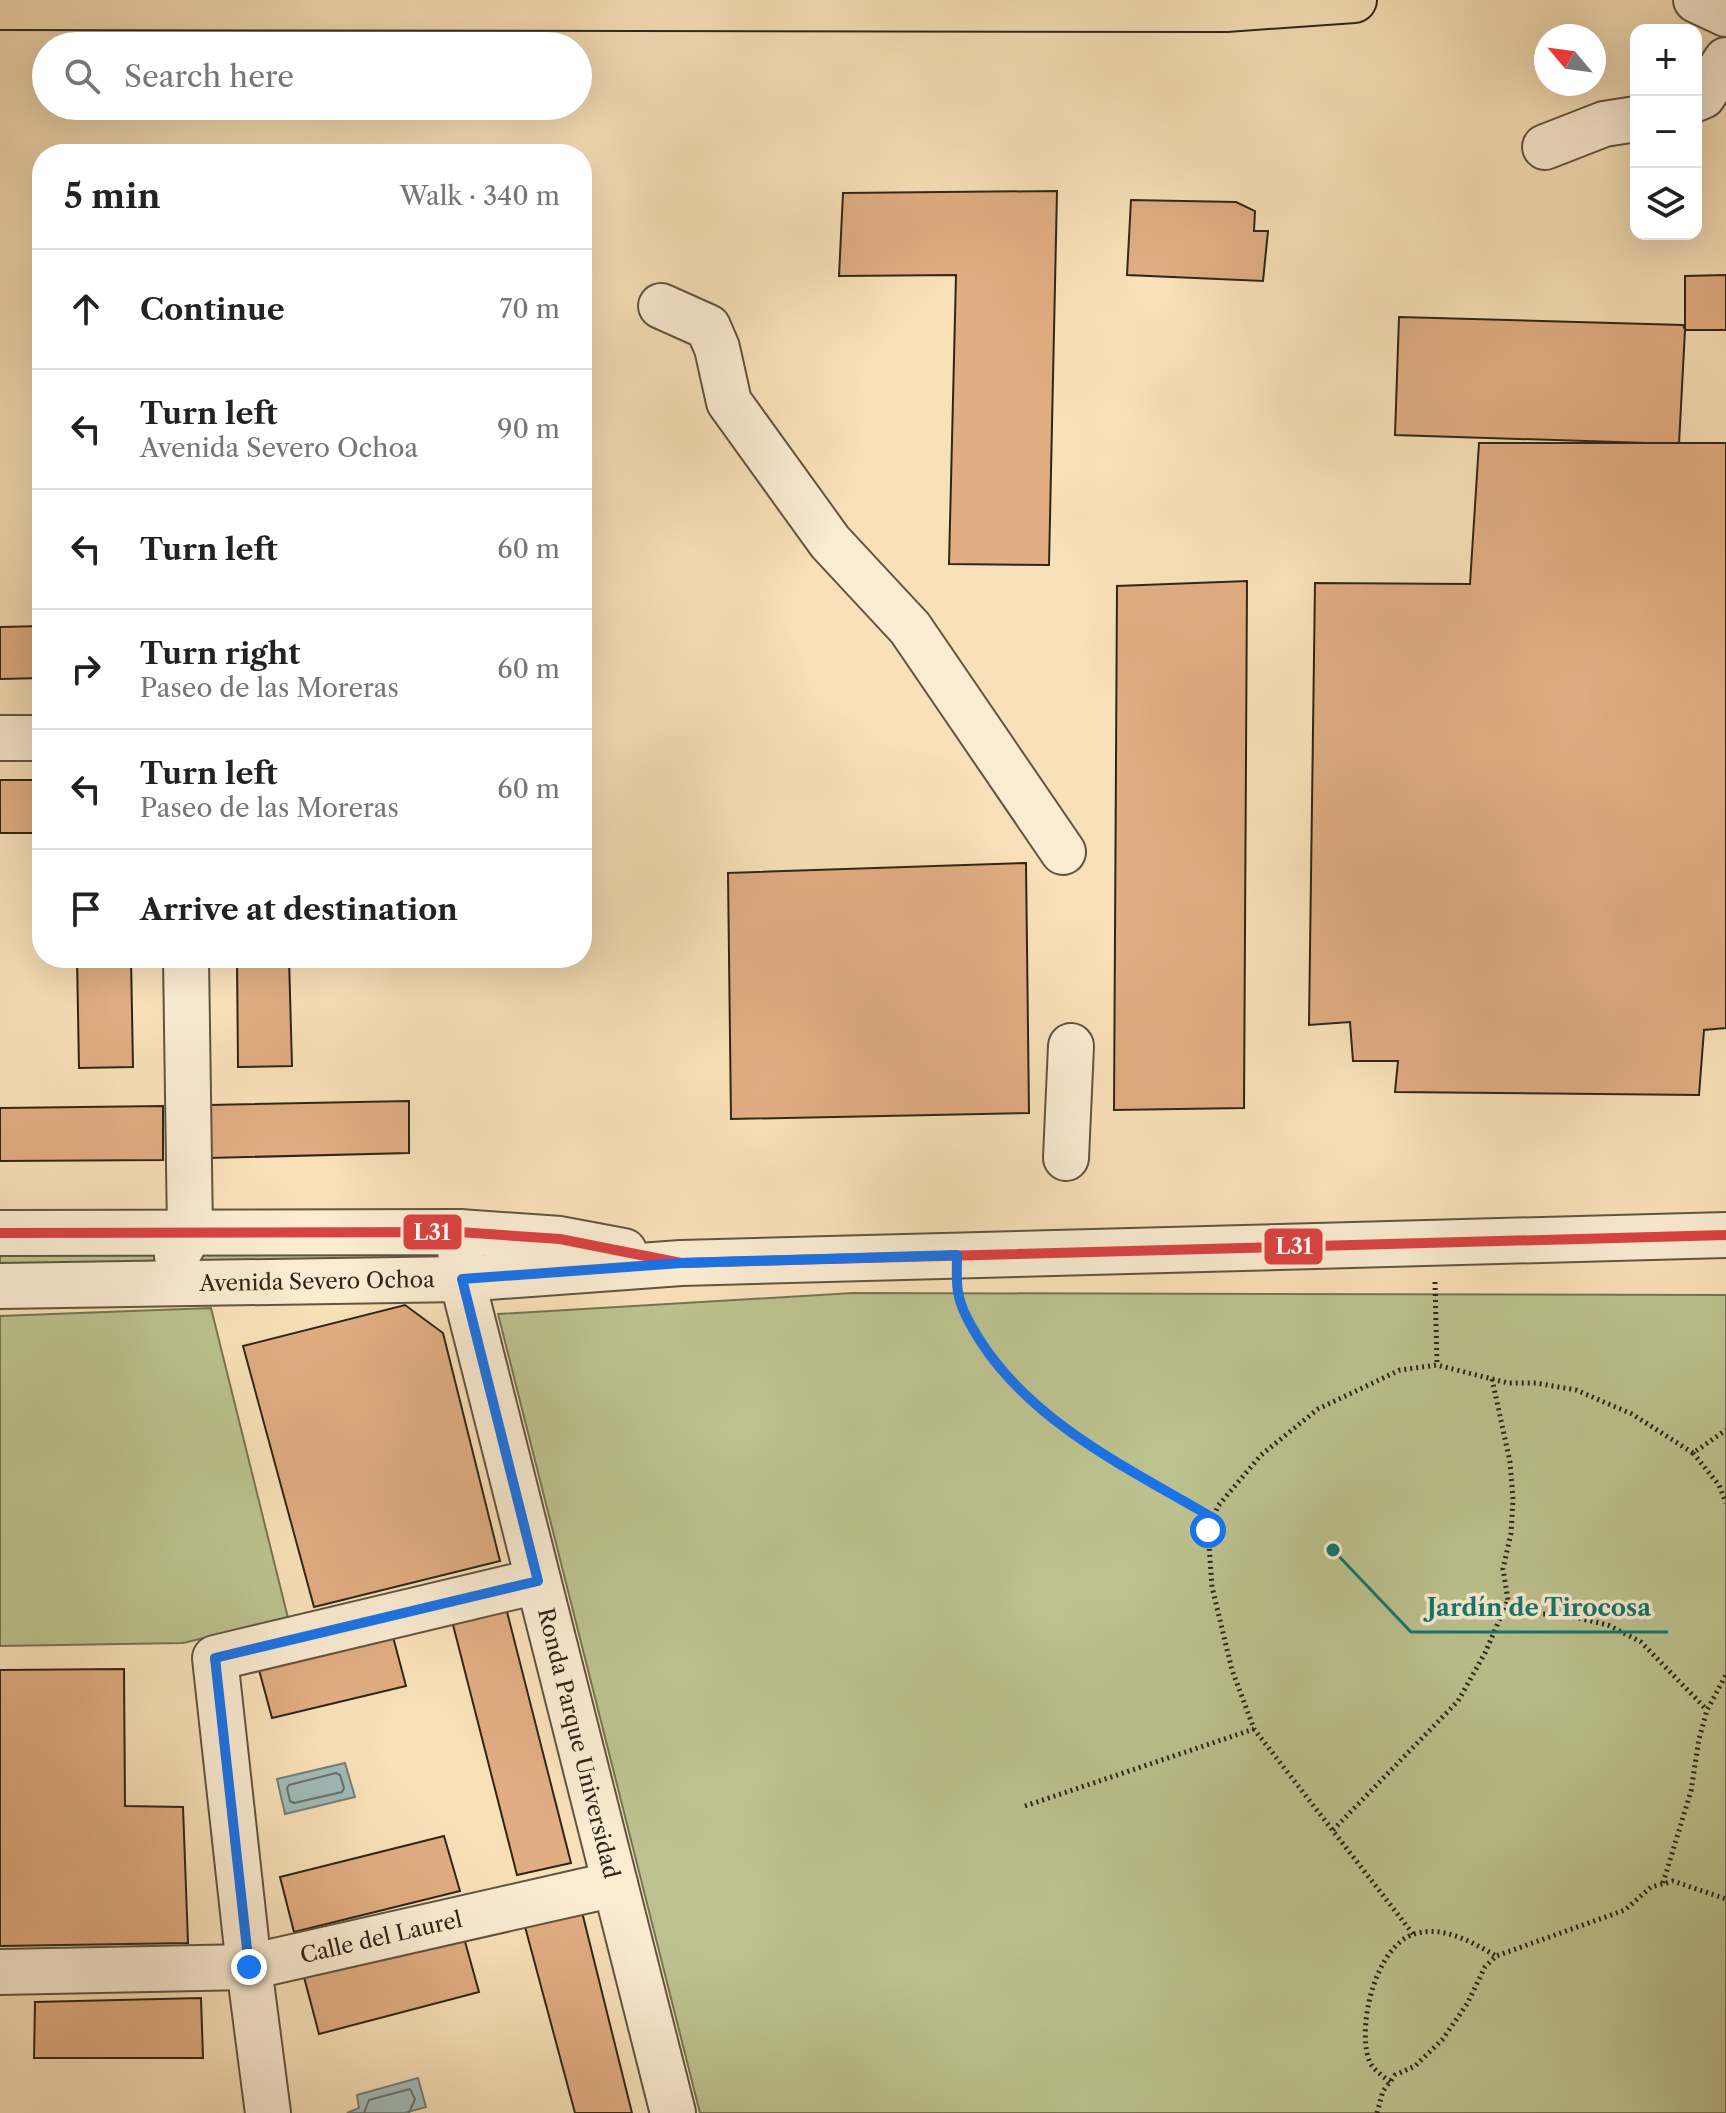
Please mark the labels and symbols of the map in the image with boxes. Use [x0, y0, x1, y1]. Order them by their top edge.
north arrow [1534, 24, 1606, 96]
line badge: L31 [402, 1213, 463, 1251]
text: L31 [413, 1219, 451, 1246]
line badge: L31 [1263, 1227, 1324, 1266]
text: L31 [1275, 1233, 1313, 1260]
street label: Avenida Severo Ochoa [198, 1266, 435, 1297]
route start [1190, 1512, 1226, 1548]
callout: Jardín de Tirocosa [1411, 1584, 1668, 1632]
text: Jardín de Tirocosa [1423, 1593, 1652, 1622]
street label: Ronda Parque Universidad [532, 1605, 625, 1881]
street label: Calle del Laurel [298, 1906, 465, 1969]
route end [231, 1949, 267, 1985]

